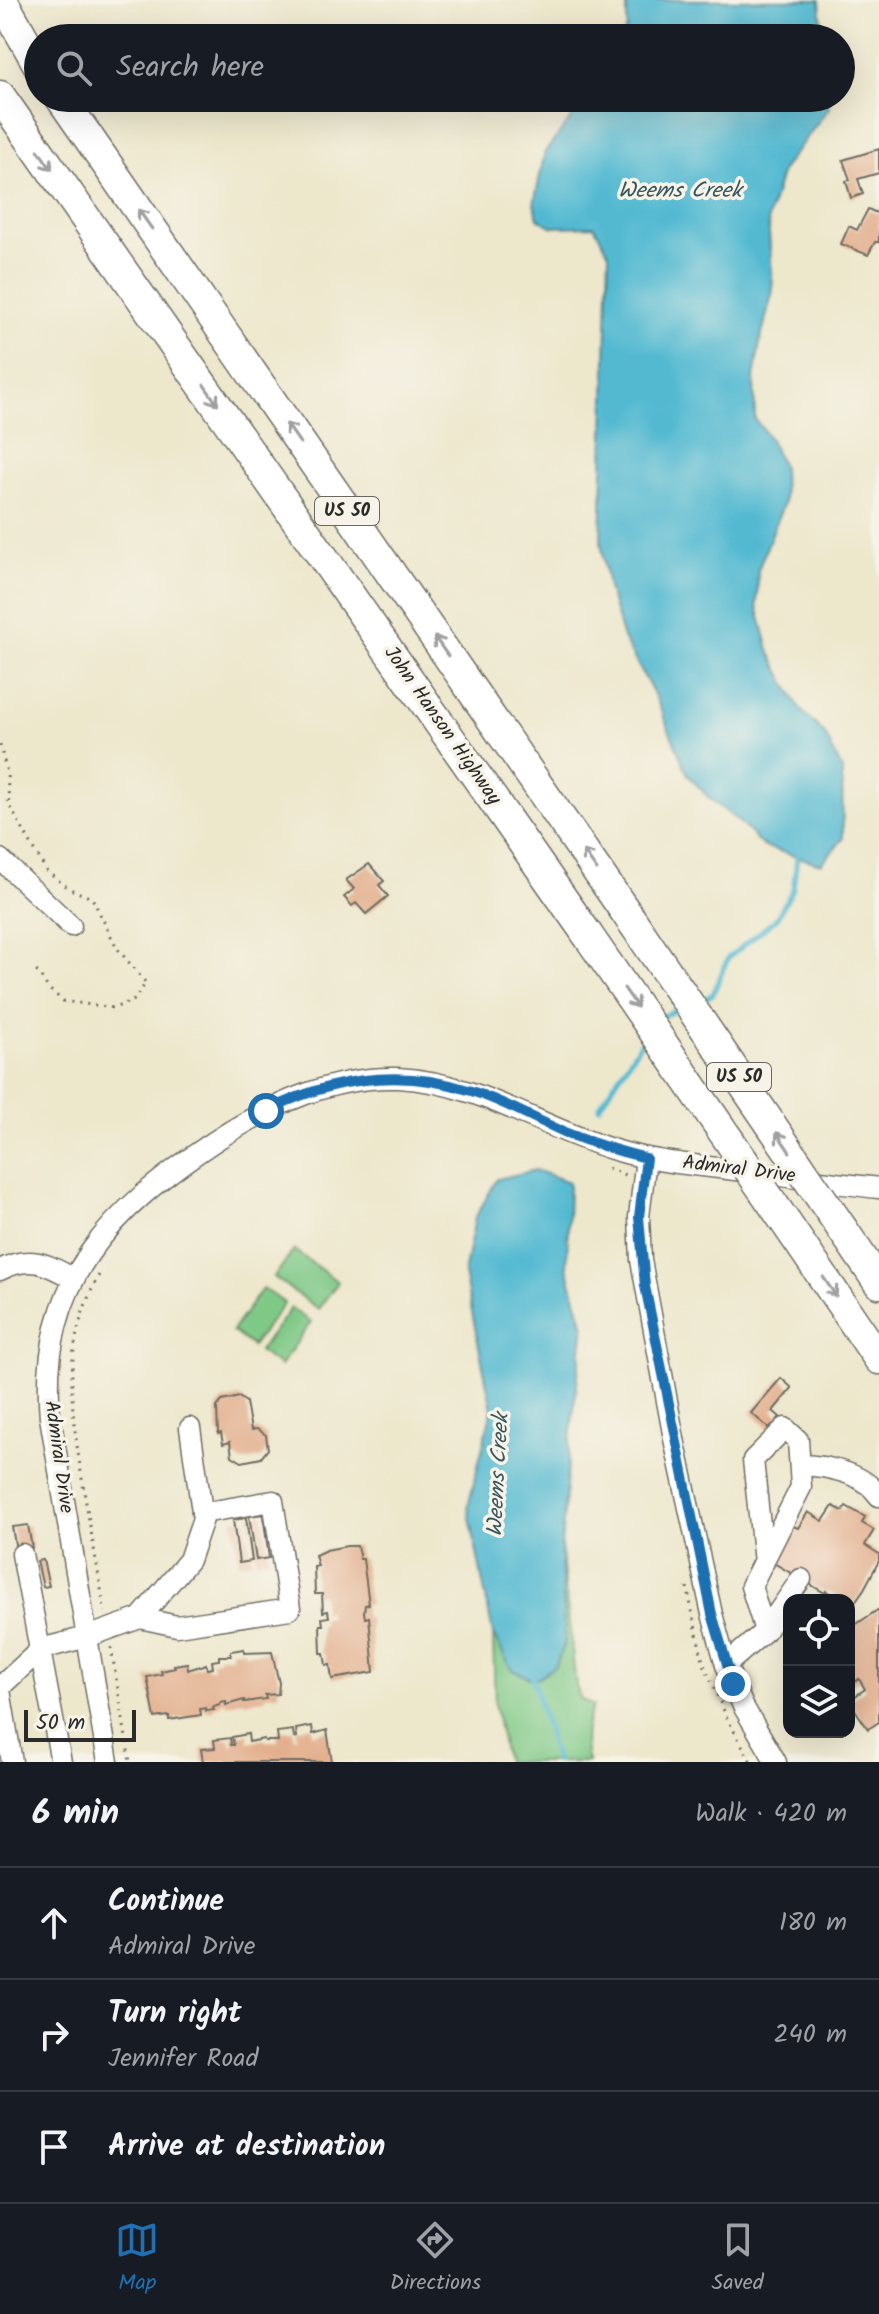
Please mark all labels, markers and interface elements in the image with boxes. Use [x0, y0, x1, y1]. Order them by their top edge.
search box [24, 24, 855, 112]
text: Search here [116, 44, 264, 92]
icon: search [52, 46, 96, 90]
one-way arrow [37, 148, 53, 170]
water label: Weems Creek [618, 174, 745, 209]
one-way arrow [137, 209, 153, 231]
one-way arrow [203, 384, 219, 406]
one-way arrow [285, 422, 301, 444]
road number: US 50 [315, 497, 379, 525]
one-way arrow [433, 636, 449, 658]
street label: John Hanson Highway [375, 640, 509, 813]
one-way arrow [582, 849, 598, 871]
one-way arrow [623, 986, 639, 1008]
road number: US 50 [707, 1063, 771, 1091]
route start [248, 1093, 284, 1129]
one-way arrow [775, 1132, 792, 1154]
street label: Admiral Drive [681, 1147, 797, 1193]
one-way arrow [822, 1276, 838, 1298]
street label: Admiral Drive [34, 1399, 82, 1515]
water label: Weems Creek [478, 1409, 520, 1537]
map controls [783, 1594, 855, 1738]
button: locate [783, 1594, 855, 1666]
route end [715, 1666, 751, 1702]
button: layers [783, 1666, 855, 1738]
scale bar [24, 1706, 136, 1742]
text: 50 m [36, 1706, 85, 1741]
text: 6 min [32, 1787, 119, 1841]
text: Walk · 420 m [695, 1793, 847, 1835]
text: Continue [108, 1878, 224, 1926]
icon: ahead [32, 1901, 76, 1945]
text: 180 m [779, 1902, 847, 1944]
text: Admiral Drive [108, 1926, 256, 1968]
text: Turn right [108, 1990, 241, 2038]
icon: right [32, 2013, 76, 2057]
text: 240 m [773, 2014, 847, 2056]
text: Jennifer Road [108, 2038, 258, 2080]
text: Arrive at destination [108, 2123, 385, 2171]
icon: arrive [32, 2125, 76, 2169]
tab: Map [115, 2218, 159, 2301]
tab: Directions [390, 2218, 481, 2301]
tab: Saved [712, 2218, 764, 2301]

